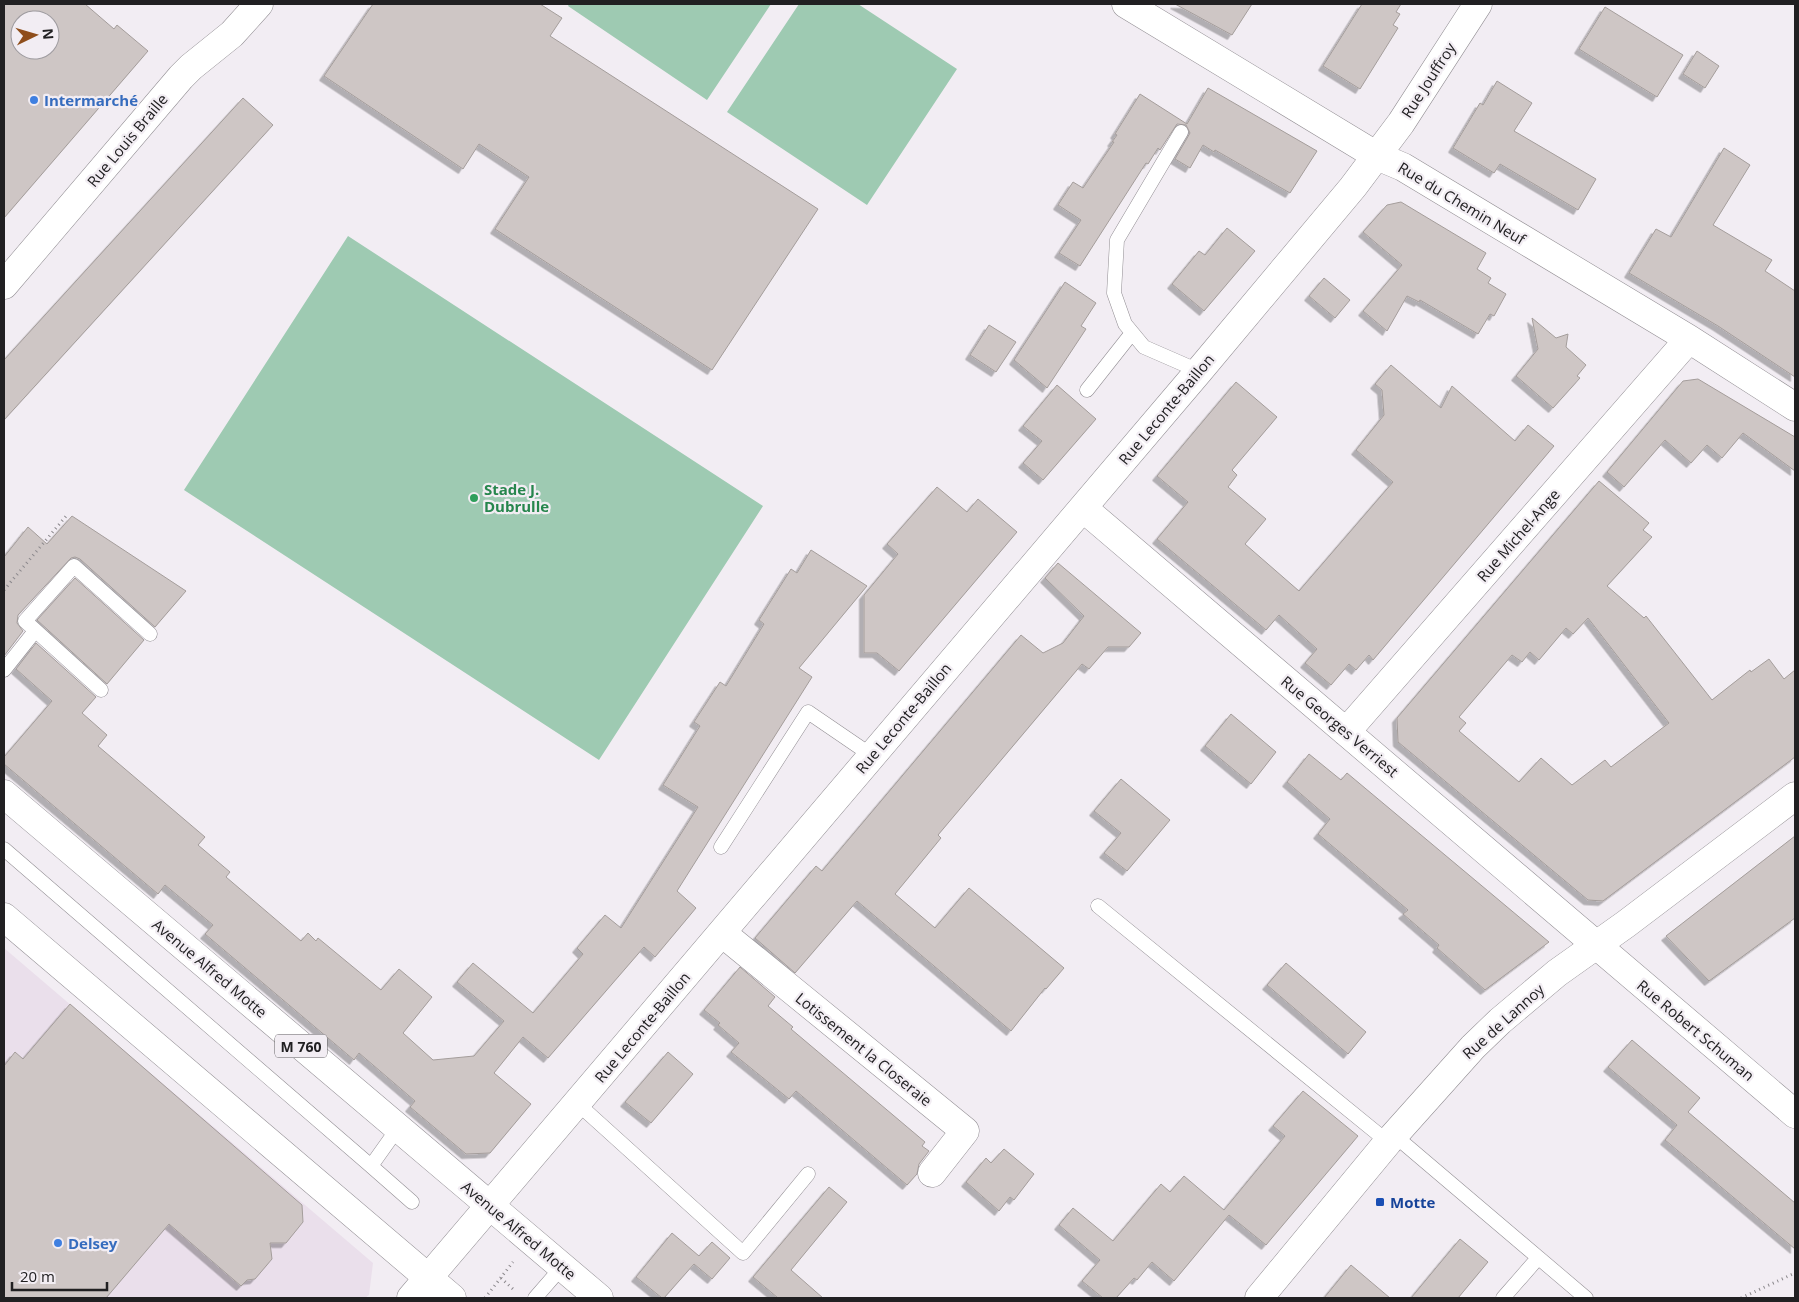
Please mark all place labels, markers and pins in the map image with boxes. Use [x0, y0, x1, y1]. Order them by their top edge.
place label: Intermarché [44, 90, 138, 110]
marker: Intermarché [28, 94, 40, 106]
place label: Stade J. Dubrulle [484, 479, 549, 516]
marker: Stade J. Dubrulle [468, 492, 480, 504]
place label: Motte [1390, 1192, 1435, 1212]
marker: Motte [1374, 1196, 1386, 1208]
place label: Delsey [68, 1233, 118, 1253]
marker: Delsey [52, 1237, 64, 1249]

